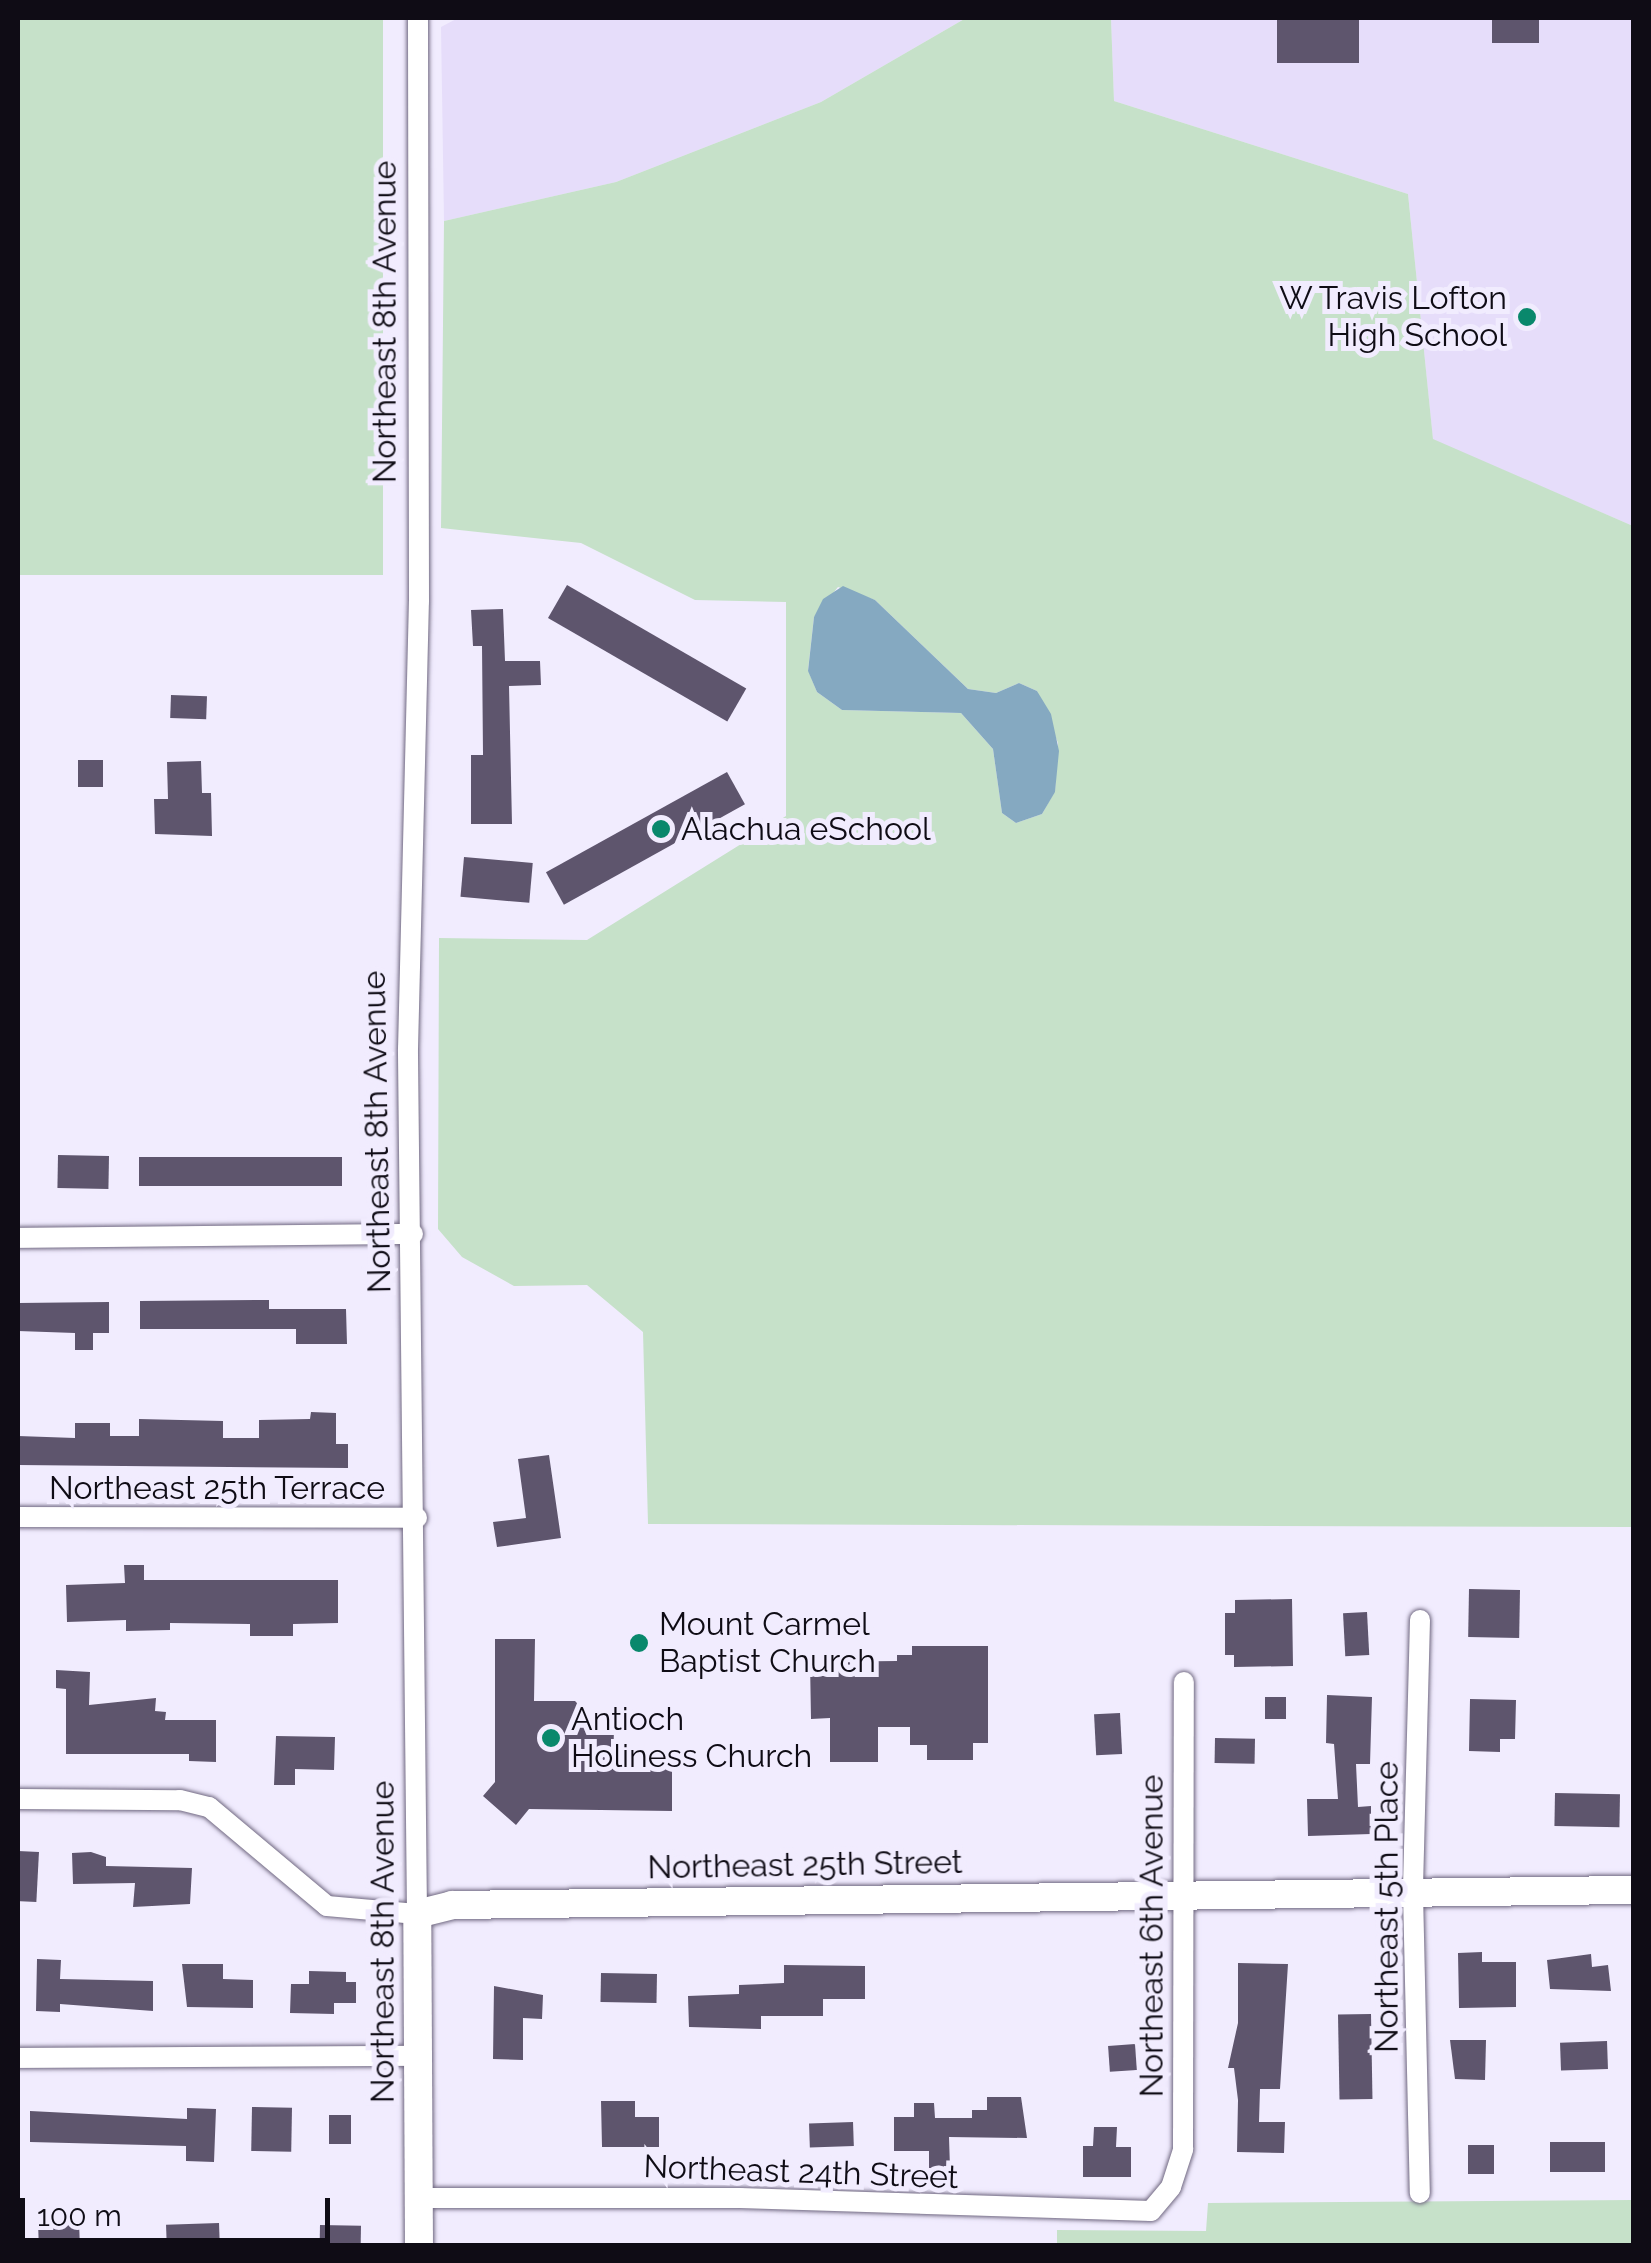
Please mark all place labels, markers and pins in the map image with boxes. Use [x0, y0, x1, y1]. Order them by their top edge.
place label: W Travis Lofton High School [1277, 280, 1507, 355]
marker: W Travis Lofton High School [1516, 306, 1538, 328]
place label: Alachua eSchool [681, 810, 931, 848]
marker: Alachua eSchool [650, 818, 672, 840]
place label: Mount Carmel Baptist Church [659, 1606, 876, 1681]
marker: Mount Carmel Baptist Church [628, 1632, 650, 1654]
place label: Antioch Holiness Church [571, 1701, 812, 1776]
marker: Antioch Holiness Church [540, 1727, 562, 1749]

